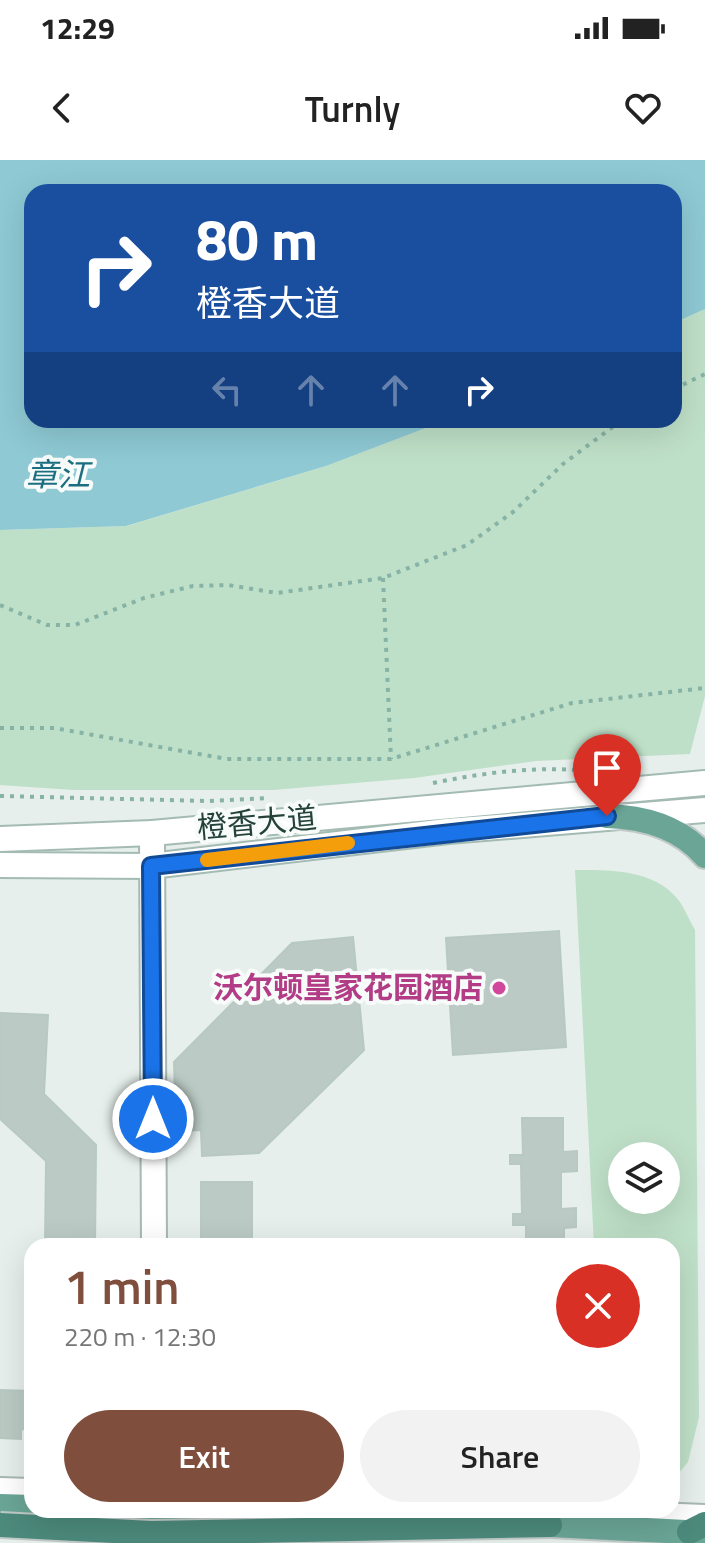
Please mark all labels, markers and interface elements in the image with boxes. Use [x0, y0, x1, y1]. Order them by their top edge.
text: 12:29 [40, 5, 115, 51]
text: Turnly [305, 81, 400, 136]
icon: back [40, 86, 84, 130]
icon: heart [621, 86, 665, 130]
text: 80 m [196, 197, 318, 282]
icon: right [64, 216, 168, 320]
text: 橙香大道 [196, 275, 340, 330]
icon: left [205, 368, 249, 412]
icon: ahead [289, 368, 333, 412]
icon: ahead [373, 368, 417, 412]
icon: right [457, 368, 501, 412]
water label: 章江 [26, 450, 93, 498]
pin [573, 734, 641, 816]
icon: arrive [585, 746, 629, 790]
street label: 橙香大道 [195, 794, 319, 850]
place label: 沃尔顿皇家花园酒店 [213, 964, 483, 1010]
marker: 沃尔顿皇家花园酒店 [490, 979, 508, 997]
position arrow [111, 1077, 195, 1161]
map controls [608, 1142, 680, 1214]
button: layers [608, 1142, 680, 1214]
text: 1 min [64, 1250, 179, 1323]
button: close [556, 1264, 640, 1348]
text: 220 m · 12:30 [64, 1317, 216, 1356]
button: Exit [64, 1410, 344, 1502]
button: Share [360, 1410, 640, 1502]

